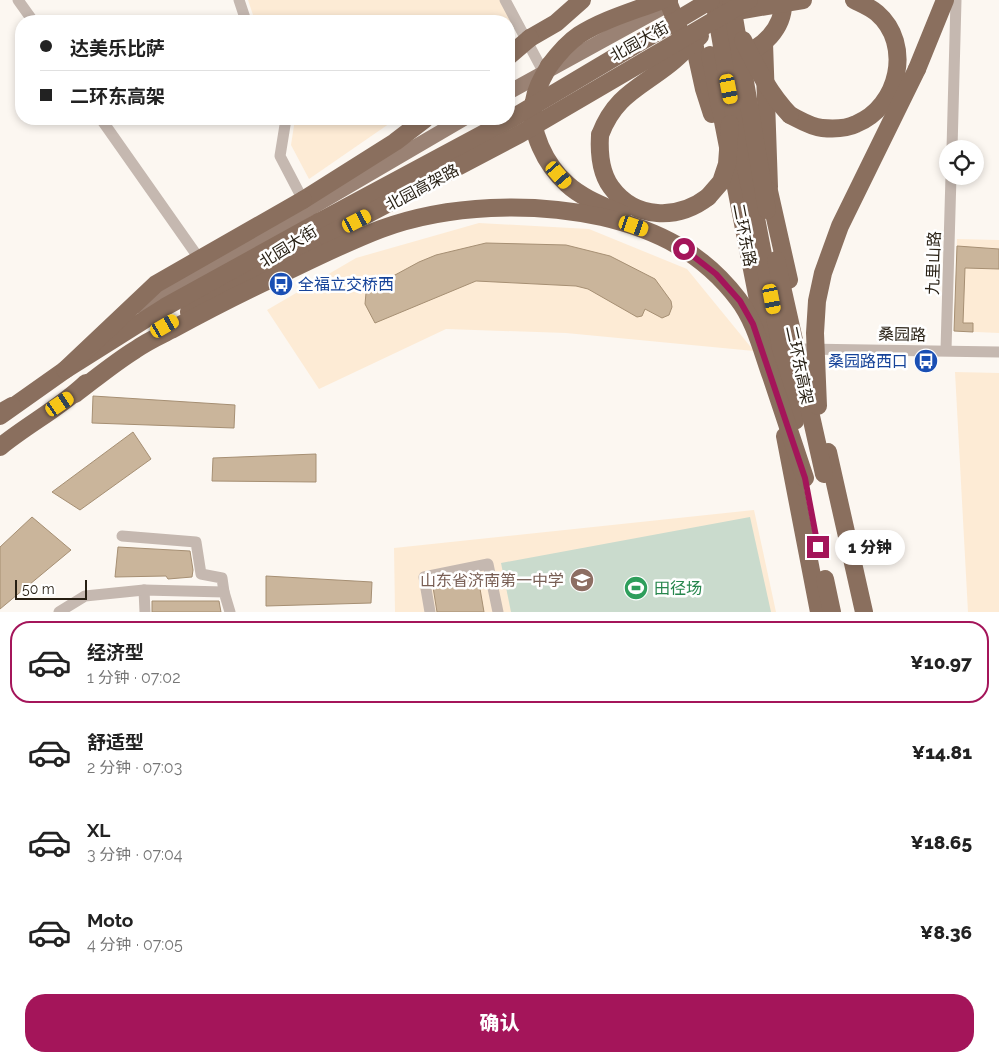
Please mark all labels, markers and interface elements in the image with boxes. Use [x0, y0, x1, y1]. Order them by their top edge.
street label: 北园大街 [607, 18, 672, 65]
text: 达美乐比萨 [70, 37, 165, 59]
car [718, 73, 739, 105]
text: 二环东高架 [70, 85, 165, 107]
map controls [939, 140, 984, 185]
button: locate [939, 140, 984, 185]
car [543, 159, 574, 191]
street label: 北园高架路 [382, 160, 462, 215]
street label: 二环东路 [729, 202, 760, 268]
car [340, 208, 373, 234]
car [617, 214, 650, 238]
street label: 北园大街 [256, 221, 320, 271]
street label: 九里山路 [923, 231, 944, 295]
route start [673, 238, 695, 260]
bus stop icon: 全福立交桥西 [268, 271, 294, 297]
place label: 全福立交桥西 [298, 275, 394, 294]
car [761, 283, 782, 315]
car [148, 312, 181, 340]
street label: 二环东高架 [782, 324, 817, 406]
street label: 桑园路 [878, 325, 926, 344]
bus stop icon: 桑园路西口 [913, 348, 939, 374]
place label: 桑园路西口 [828, 352, 908, 371]
car [43, 389, 76, 419]
callout: 1 分钟 [836, 530, 906, 564]
route end [807, 536, 829, 558]
text: 1 分钟 [848, 538, 892, 557]
school or university icon: 山东省济南第一中学 [569, 567, 595, 593]
place label: 山东省济南第一中学 [420, 571, 564, 590]
sports icon: 田径场 [623, 575, 649, 601]
scale bar [15, 577, 88, 600]
place label: 田径场 [654, 579, 702, 598]
text: 50 m [22, 581, 55, 597]
icon: car [27, 640, 72, 685]
text: 经济型 [87, 641, 144, 663]
text: ¥10.97 [910, 651, 972, 673]
text: 1 分钟 · 07:02 [87, 668, 180, 687]
icon: car [27, 730, 72, 775]
text: 舒适型 [87, 731, 144, 753]
text: ¥14.81 [911, 741, 972, 763]
text: 2 分钟 · 07:03 [87, 758, 182, 777]
text: XL [87, 819, 110, 841]
icon: car [27, 820, 72, 865]
text: ¥18.65 [910, 831, 972, 853]
text: 3 分钟 · 07:04 [87, 845, 183, 864]
text: Moto [87, 909, 133, 931]
icon: car [27, 910, 72, 955]
text: ¥8.36 [920, 921, 972, 943]
text: 4 分钟 · 07:05 [87, 935, 183, 954]
button: 确认 [25, 994, 974, 1052]

